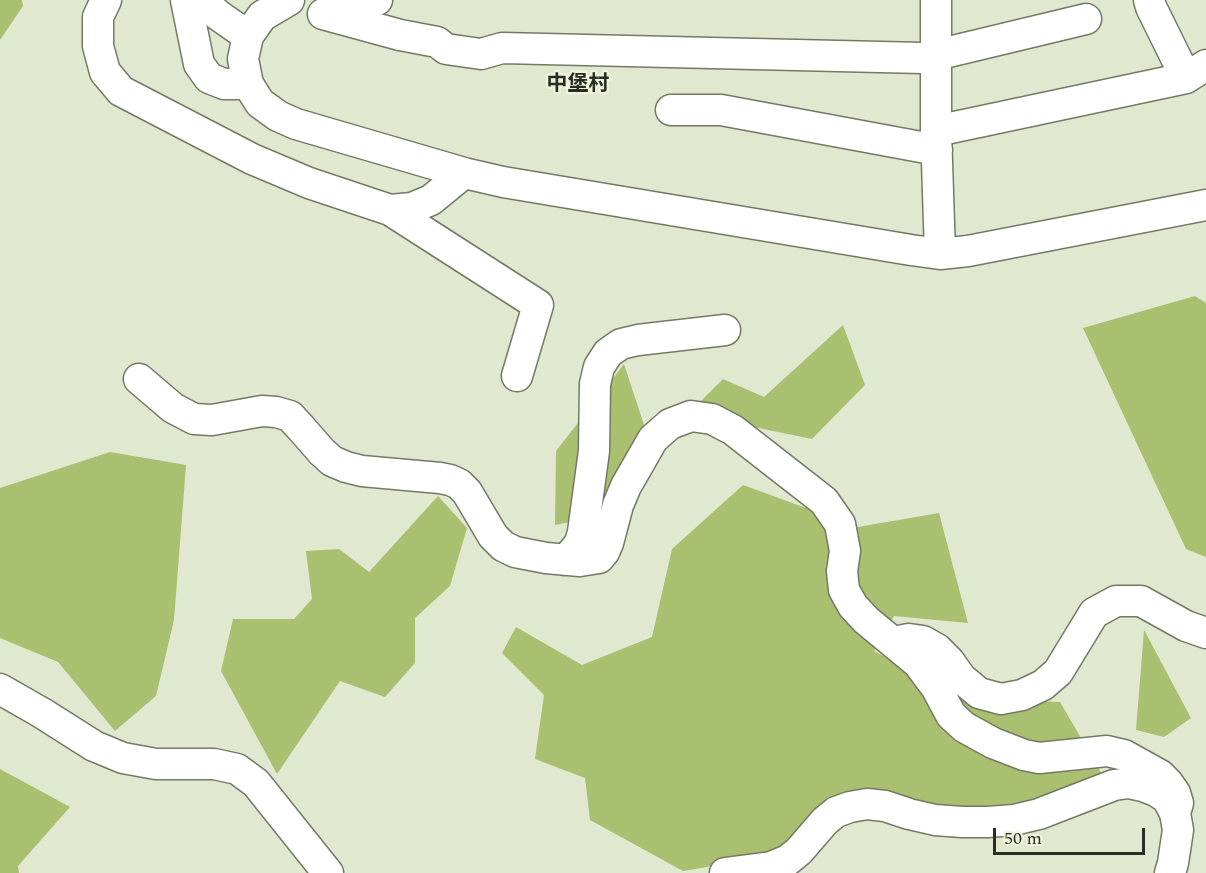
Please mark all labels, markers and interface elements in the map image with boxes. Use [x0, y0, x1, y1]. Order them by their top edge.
district label: 中堡村 [547, 73, 609, 99]
scale bar [996, 816, 1148, 854]
text: 50 m [1004, 825, 1042, 852]

